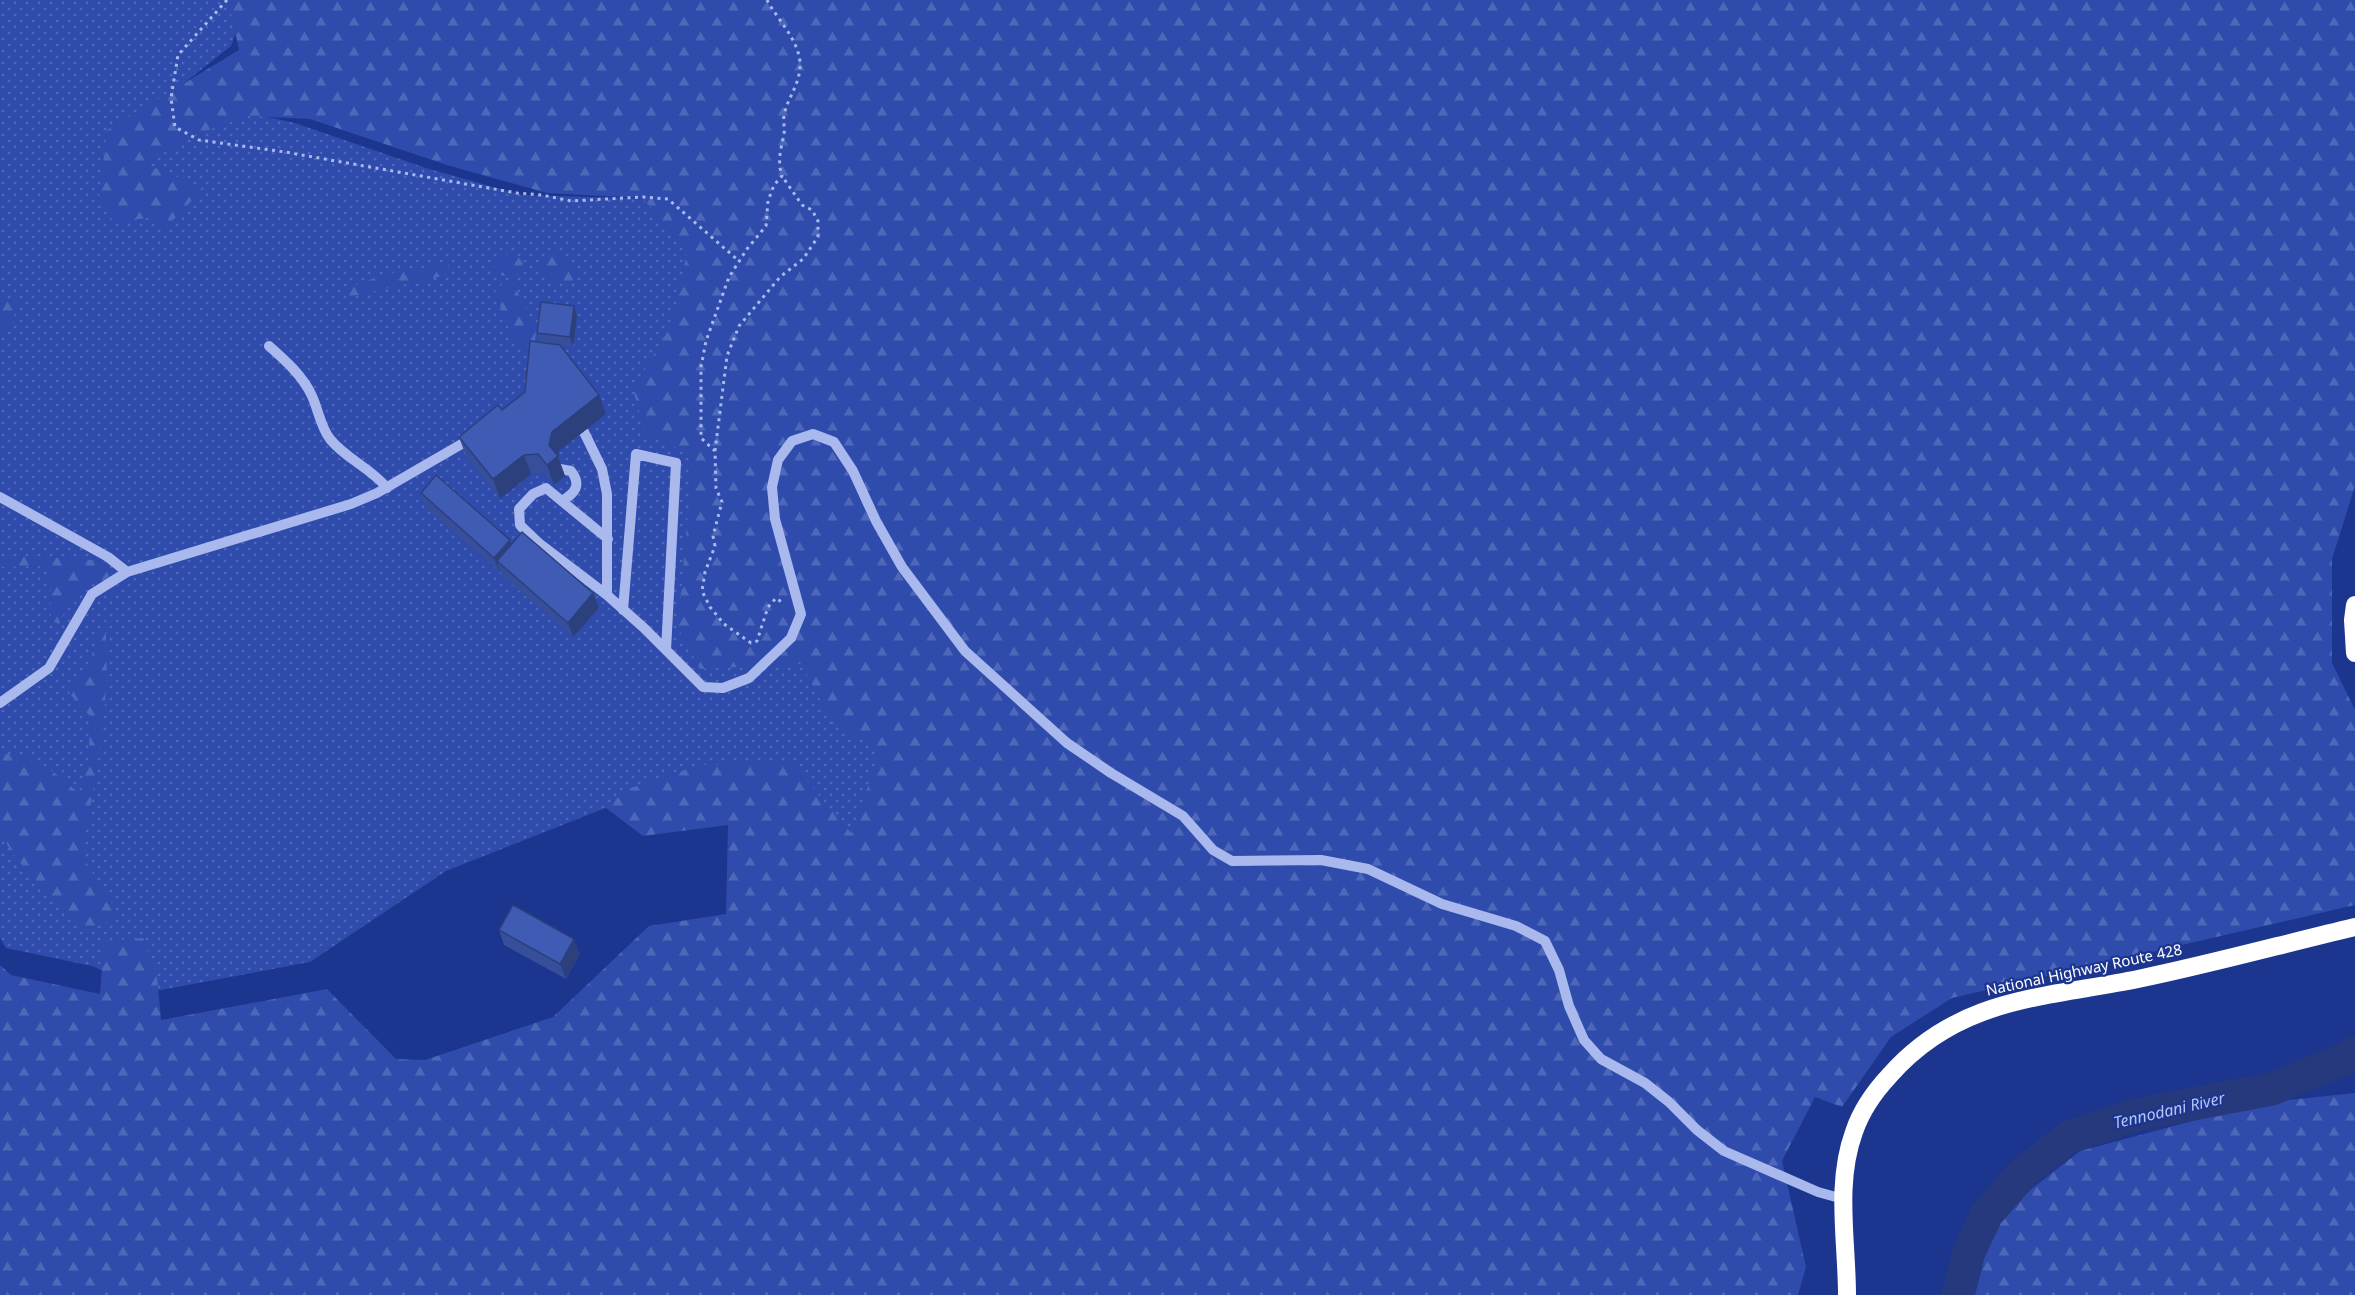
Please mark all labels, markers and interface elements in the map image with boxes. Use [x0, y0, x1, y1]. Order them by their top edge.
street label: National Highway Route 428 [1984, 938, 2184, 1000]
water label: Tennodani River [2111, 1086, 2227, 1133]

